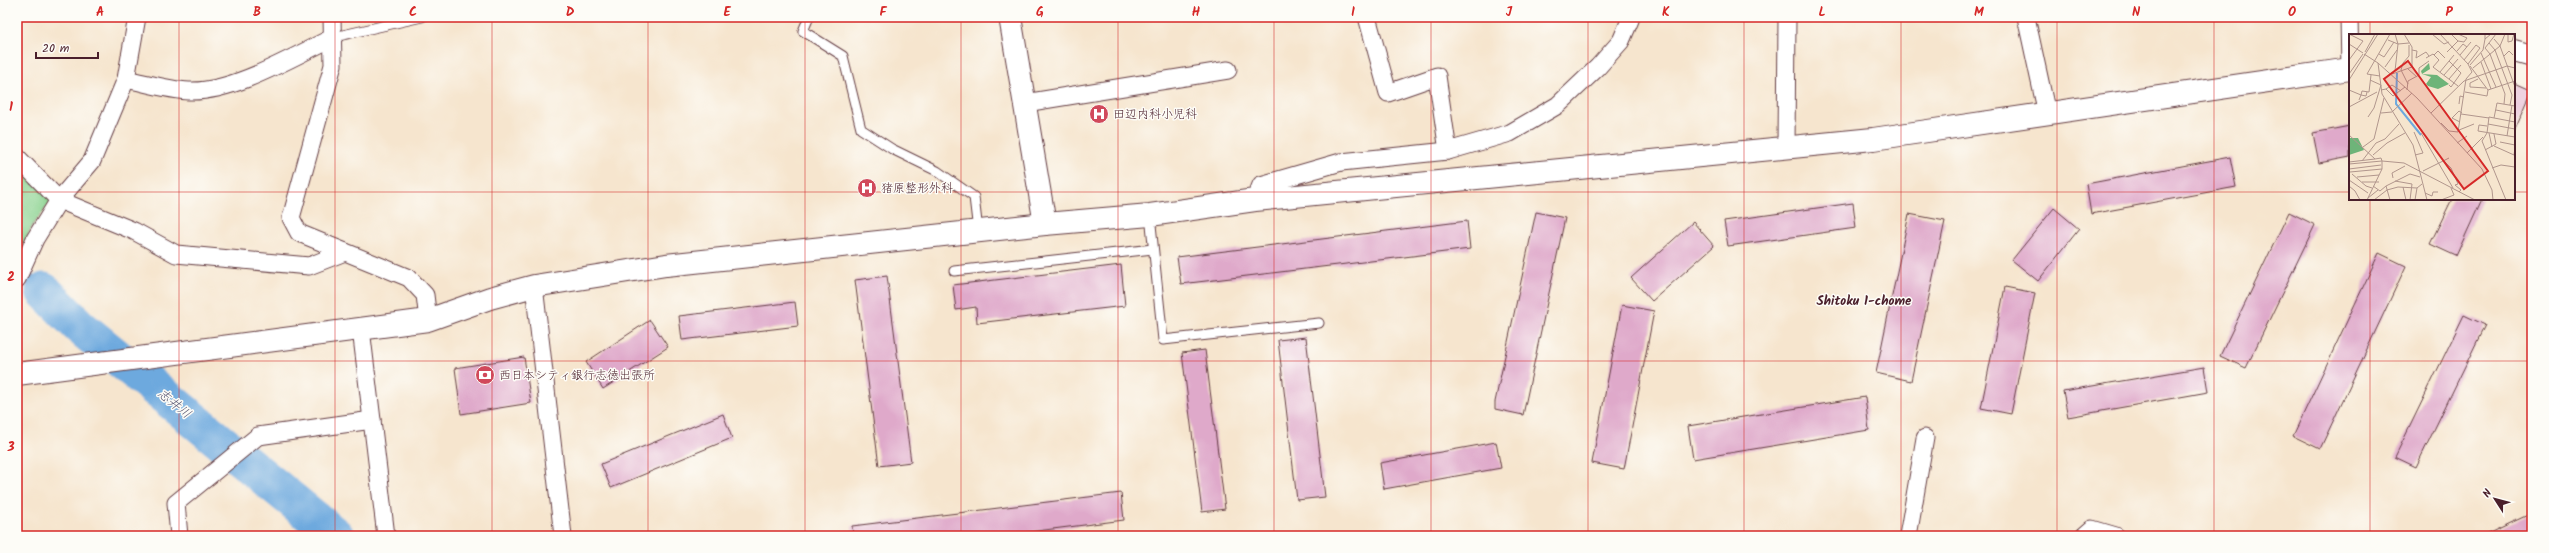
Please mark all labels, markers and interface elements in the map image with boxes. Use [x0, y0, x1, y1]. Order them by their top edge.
text: A [96, 2, 104, 23]
text: B [253, 2, 261, 23]
text: C [409, 2, 417, 23]
text: D [566, 2, 575, 23]
text: E [723, 2, 731, 23]
text: F [879, 2, 887, 23]
text: G [1036, 2, 1044, 23]
text: H [1192, 2, 1201, 23]
text: I [1351, 2, 1355, 23]
text: J [1506, 2, 1513, 23]
text: K [1662, 2, 1670, 23]
text: L [1818, 2, 1826, 23]
text: M [1974, 2, 1984, 23]
text: N [2132, 2, 2141, 23]
text: O [2288, 2, 2296, 23]
text: P [2445, 2, 2453, 23]
scale bar [36, 34, 98, 60]
inset map [2349, 34, 2515, 200]
text: 20 m [42, 39, 70, 58]
text: 1 [9, 97, 13, 118]
hospital icon: 田辺内科小児科 [1088, 103, 1110, 125]
place label: 田辺内科小児科 [1113, 105, 1197, 124]
hospital icon: 猪原整形外科 [856, 177, 878, 199]
place label: 猪原整形外科 [881, 179, 953, 198]
text: 2 [7, 267, 15, 288]
district label: Shitoku 1-chome [1817, 291, 1912, 312]
bank icon: 西日本シティ銀行志徳出張所 [474, 364, 496, 386]
place label: 西日本シティ銀行志徳出張所 [499, 366, 655, 385]
water label: 志井川 [152, 384, 196, 424]
text: 3 [6, 437, 15, 458]
north arrow [2475, 479, 2515, 519]
text: N [2478, 486, 2497, 502]

